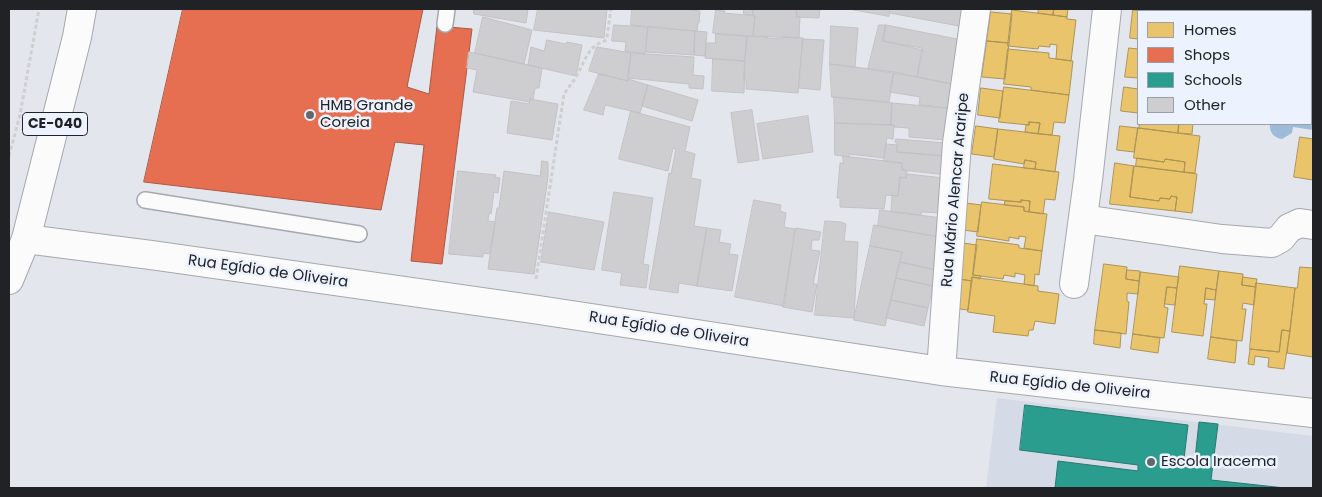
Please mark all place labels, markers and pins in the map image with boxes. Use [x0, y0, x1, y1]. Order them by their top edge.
place label: HMB Grande Coreia [320, 97, 413, 132]
marker: HMB Grande Coreia [304, 109, 316, 121]
place label: Escola Iracema [1161, 453, 1276, 471]
marker: Escola Iracema [1145, 456, 1157, 468]

